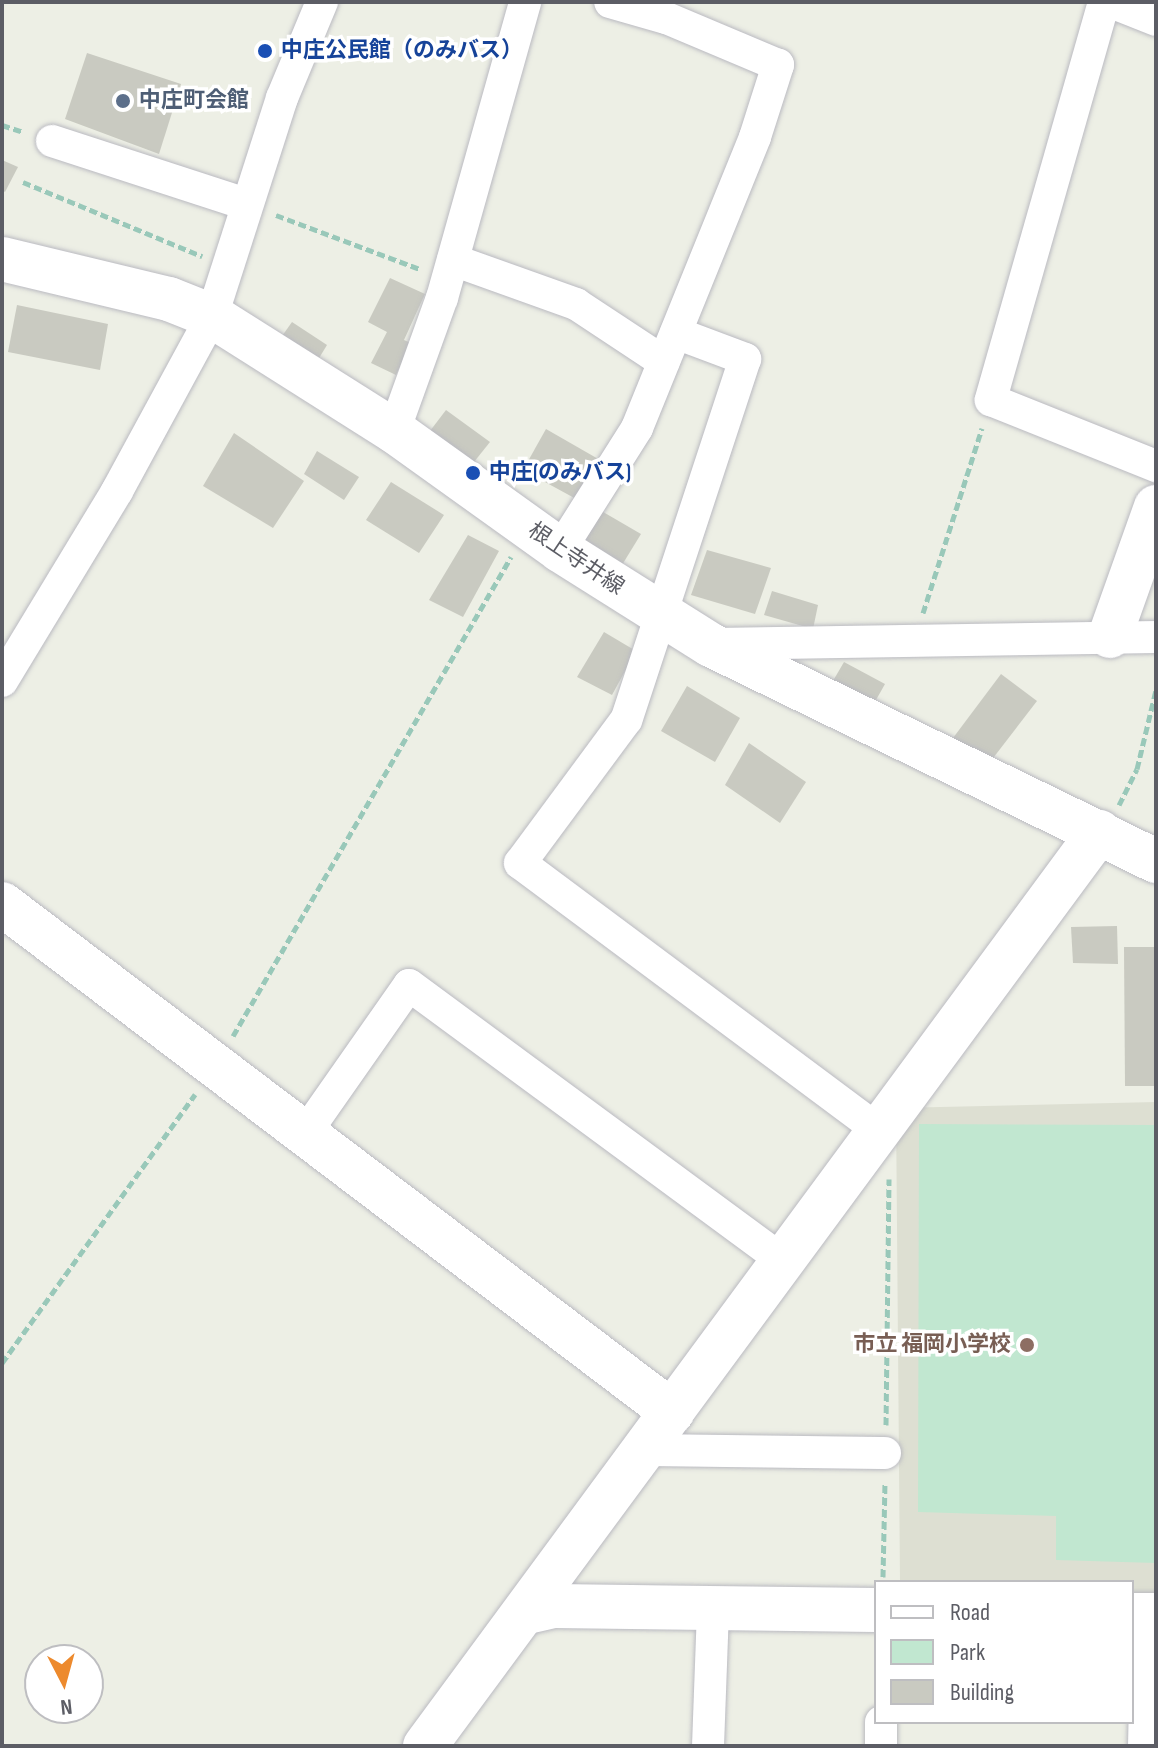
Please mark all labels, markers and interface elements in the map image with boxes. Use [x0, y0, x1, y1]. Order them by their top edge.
place label: 中庄公民館（のみバス） [281, 38, 523, 64]
marker: 中庄公民館（のみバス） [256, 42, 274, 60]
place label: 中庄町会館 [139, 88, 249, 114]
marker: 中庄町会館 [114, 92, 132, 110]
place label: 中庄(のみバス) [489, 460, 631, 486]
marker: 中庄(のみバス) [464, 464, 482, 482]
street label: 根上寺井線 [523, 517, 629, 601]
place label: 市立 福岡小学校 [854, 1332, 1011, 1358]
marker: 市立 福岡小学校 [1018, 1336, 1036, 1354]
legend [874, 1580, 1134, 1724]
text: Road [950, 1598, 990, 1627]
text: Park [950, 1638, 985, 1667]
north arrow [24, 1644, 104, 1724]
text: Building [950, 1678, 1014, 1707]
text: N [59, 1692, 74, 1720]

